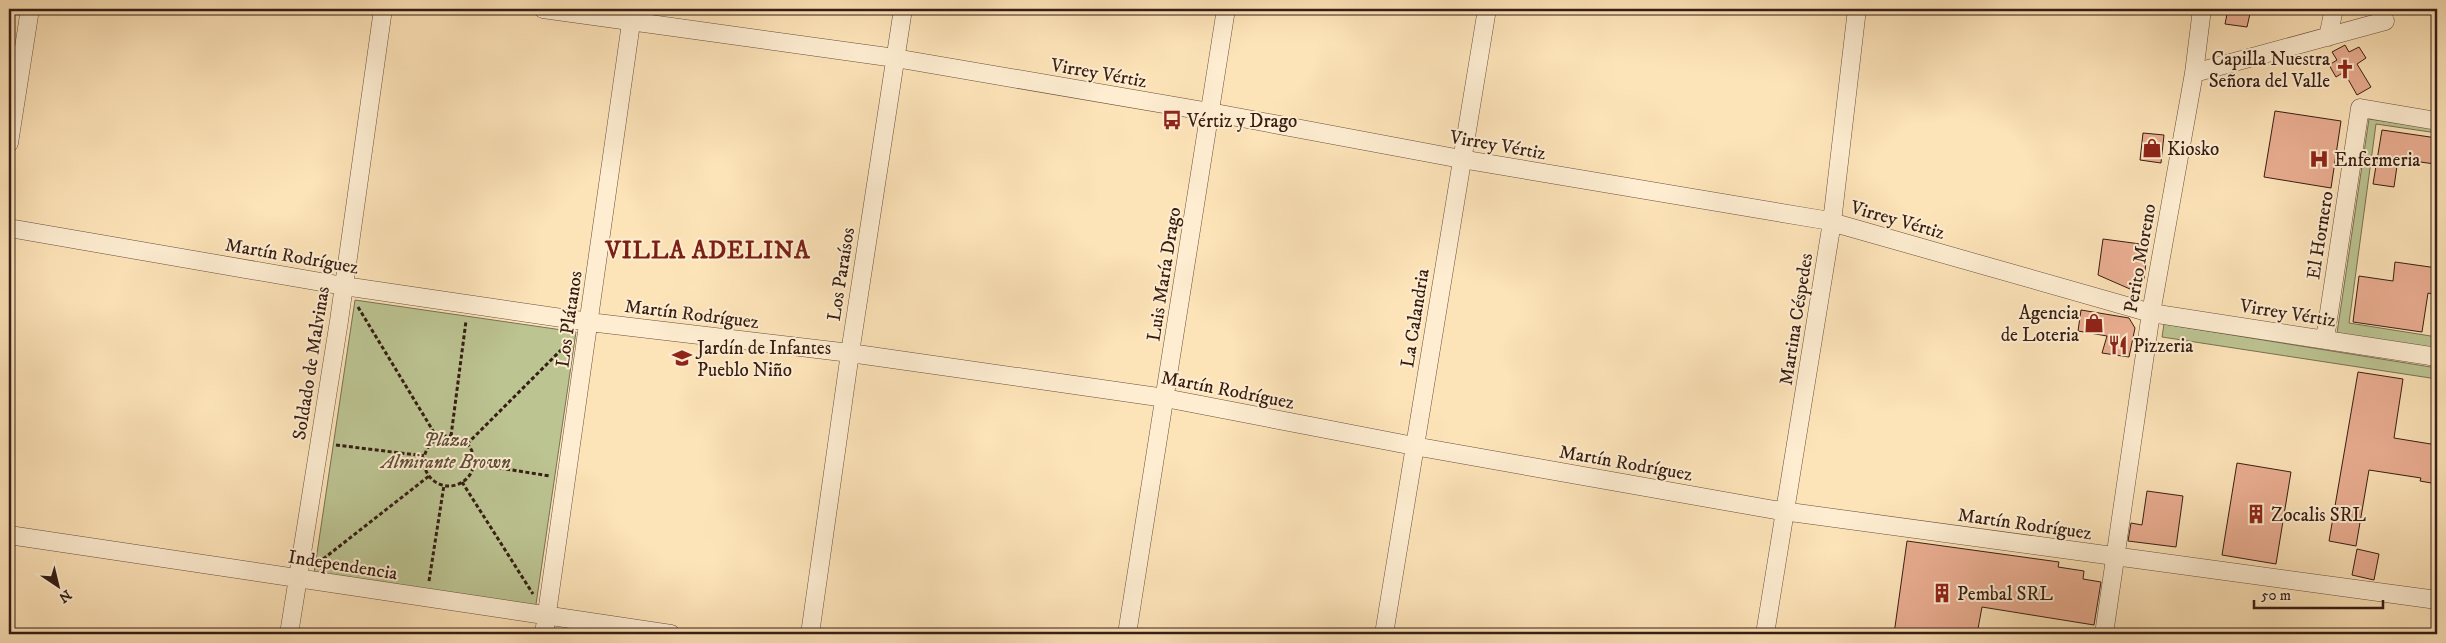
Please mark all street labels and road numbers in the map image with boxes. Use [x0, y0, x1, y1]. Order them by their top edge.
street label: Virrey Vértiz [1048, 54, 1149, 93]
street label: Virrey Vértiz [1447, 126, 1548, 165]
street label: El Hornero [2302, 189, 2339, 281]
street label: Virrey Vértiz [1847, 196, 1947, 245]
street label: Perito Moreno [2120, 202, 2161, 315]
street label: Luis María Drago [1143, 206, 1186, 343]
street label: Los Paraísos [823, 226, 860, 323]
street label: Martín Rodríguez [223, 233, 360, 280]
street label: Martina Céspedes [1775, 251, 1818, 387]
street label: La Calandria [1396, 267, 1435, 369]
street label: Los Plátanos [551, 269, 588, 369]
street label: Soldado de Malvinas [288, 285, 335, 442]
street label: Virrey Vértiz [2237, 294, 2337, 332]
street label: Martín Rodríguez [623, 295, 760, 334]
street label: Martín Rodríguez [1159, 366, 1296, 415]
street label: Martín Rodríguez [1557, 440, 1694, 487]
street label: Martín Rodríguez [1956, 504, 2093, 545]
street label: Independencia [286, 545, 399, 585]

